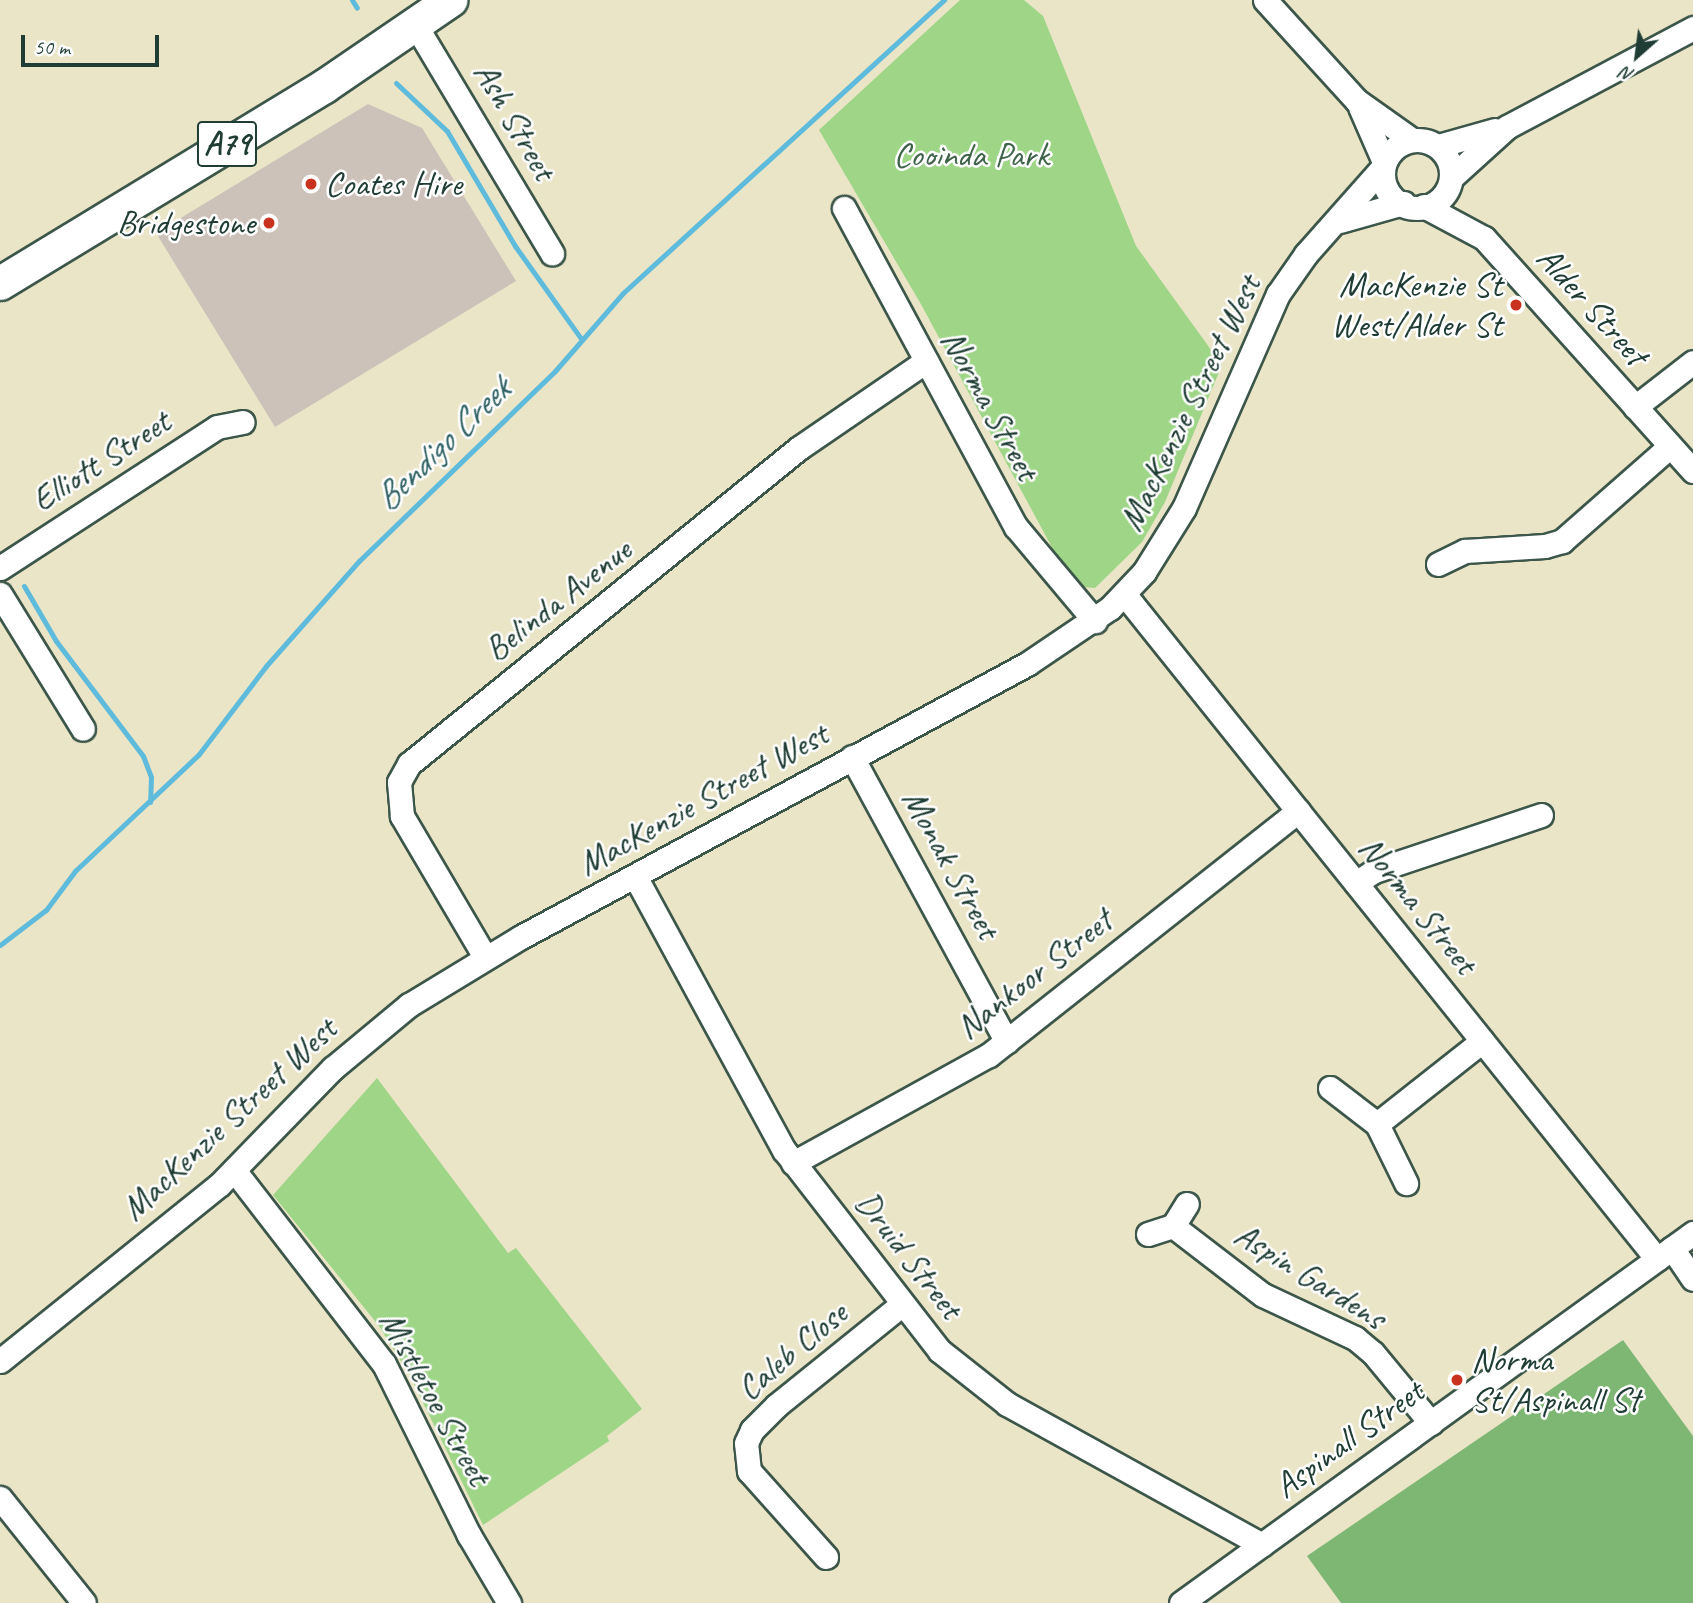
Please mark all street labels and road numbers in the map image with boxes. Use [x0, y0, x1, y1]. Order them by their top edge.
street label: Ash Street [464, 54, 566, 188]
road number: A79 [196, 114, 258, 174]
street label: Alder Street [1528, 238, 1656, 374]
street label: MacKenzie Street West [1110, 268, 1270, 538]
street label: Norma Street [931, 322, 1049, 488]
street label: Elliott Street [24, 401, 178, 521]
street label: Belinda Avenue [476, 530, 640, 670]
street label: MacKenzie Street West [571, 713, 835, 885]
street label: Monak Street [893, 782, 1009, 946]
street label: Norma Street [1349, 827, 1487, 983]
street label: Nankoor Street [947, 900, 1121, 1048]
street label: MacKenzie Street West [113, 1009, 345, 1229]
street label: Druid Street [846, 1183, 972, 1327]
street label: Aspin Gardens [1226, 1213, 1394, 1339]
street label: Caleb Close [728, 1293, 856, 1409]
street label: Mistletoe Street [370, 1303, 500, 1493]
street label: Aspinall Street [1266, 1371, 1432, 1507]

